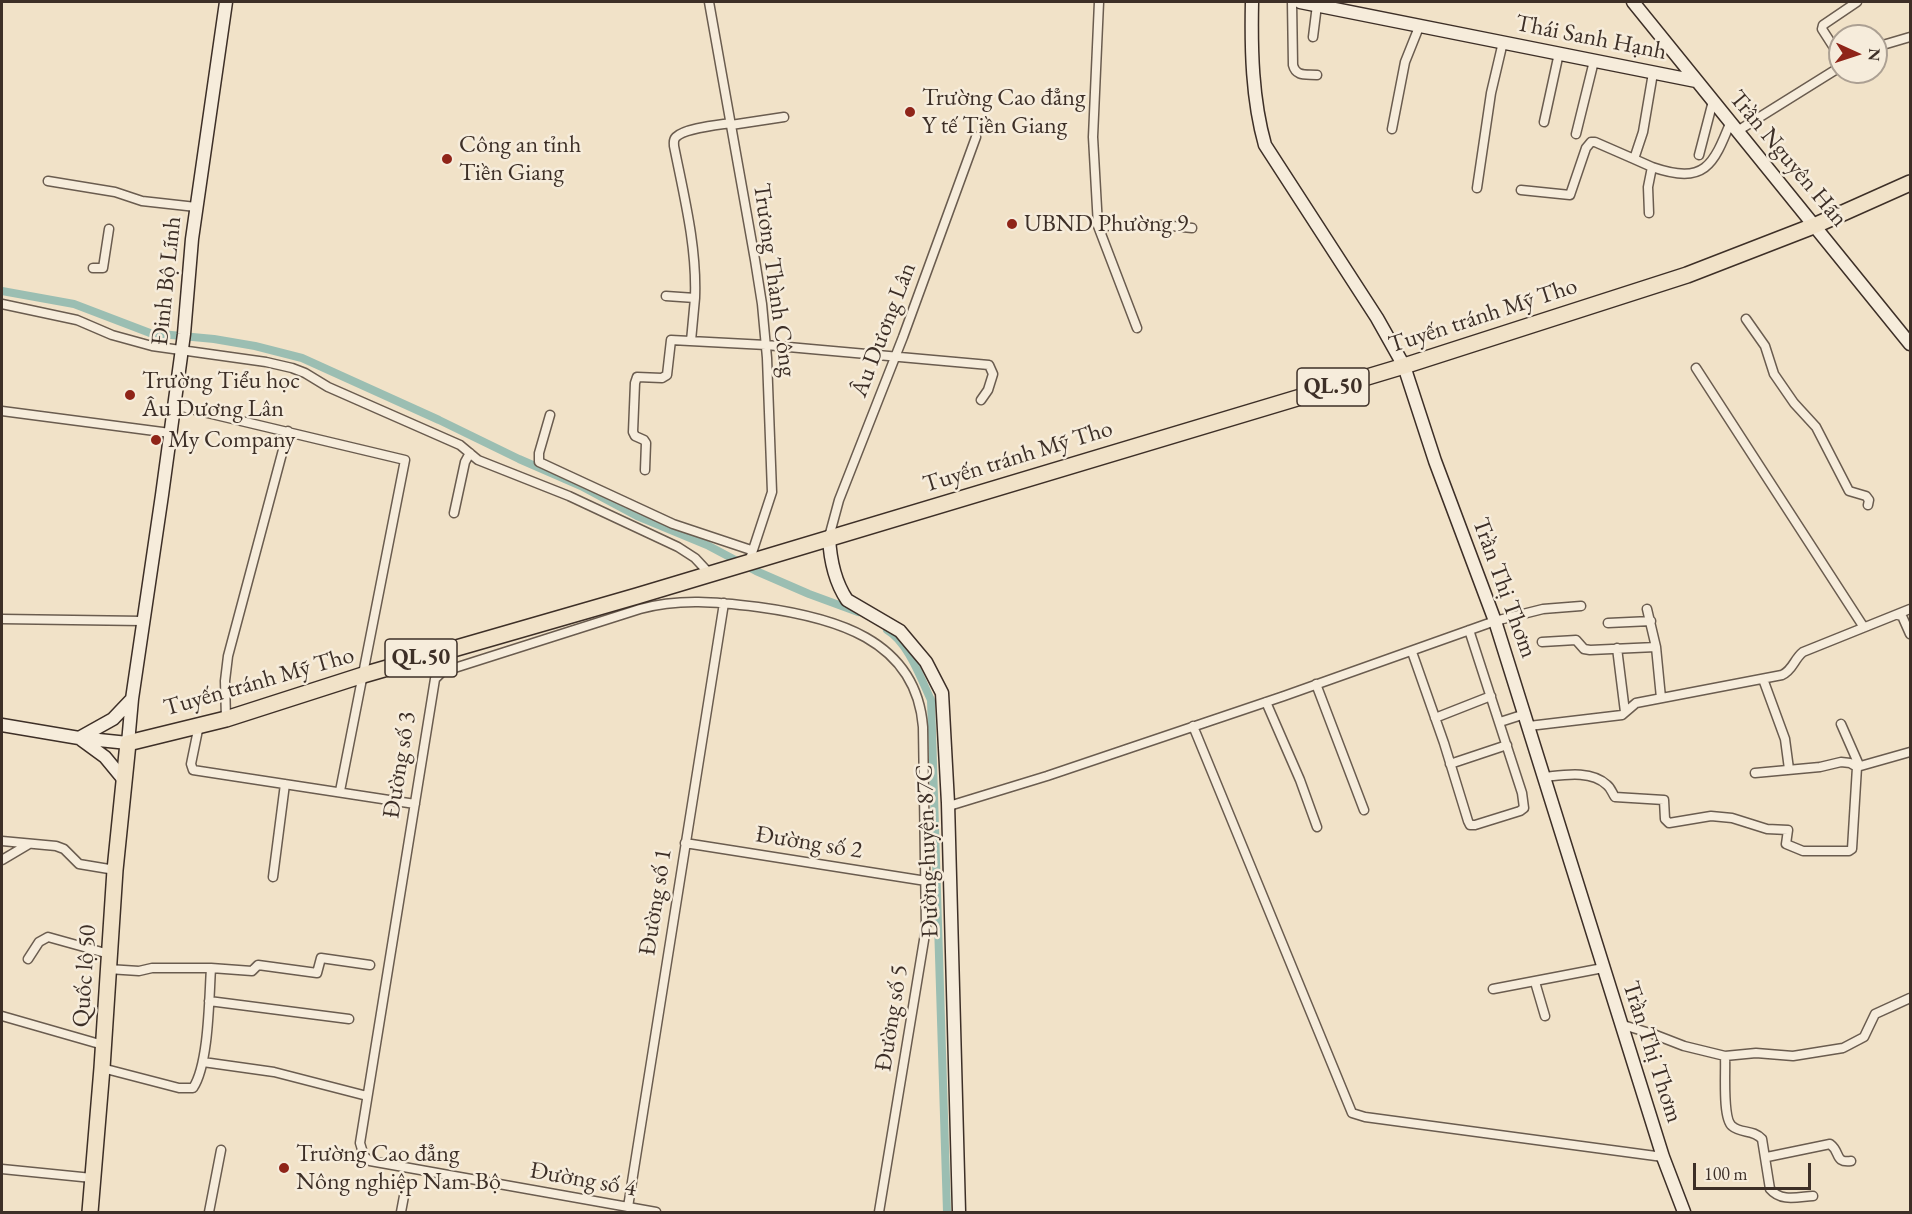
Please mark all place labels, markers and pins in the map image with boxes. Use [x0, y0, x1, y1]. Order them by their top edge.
place label: Trường Cao đẳng Y tế Tiền Giang [922, 84, 1085, 140]
marker: Trường Cao đẳng Y tế Tiền Giang [903, 105, 917, 119]
place label: Công an tỉnh Tiền Giang [459, 131, 581, 187]
marker: Công an tỉnh Tiền Giang [440, 152, 454, 166]
place label: UBND Phường 9 [1024, 210, 1188, 238]
marker: UBND Phường 9 [1005, 217, 1019, 231]
place label: Trường Tiểu học Âu Dương Lân [142, 367, 300, 423]
marker: Trường Tiểu học Âu Dương Lân [123, 388, 137, 402]
place label: My Company [168, 426, 295, 454]
marker: My Company [149, 433, 163, 447]
place label: Trường Cao đẳng Nông nghiệp Nam Bộ [296, 1140, 501, 1196]
marker: Trường Cao đẳng Nông nghiệp Nam Bộ [277, 1161, 291, 1175]

